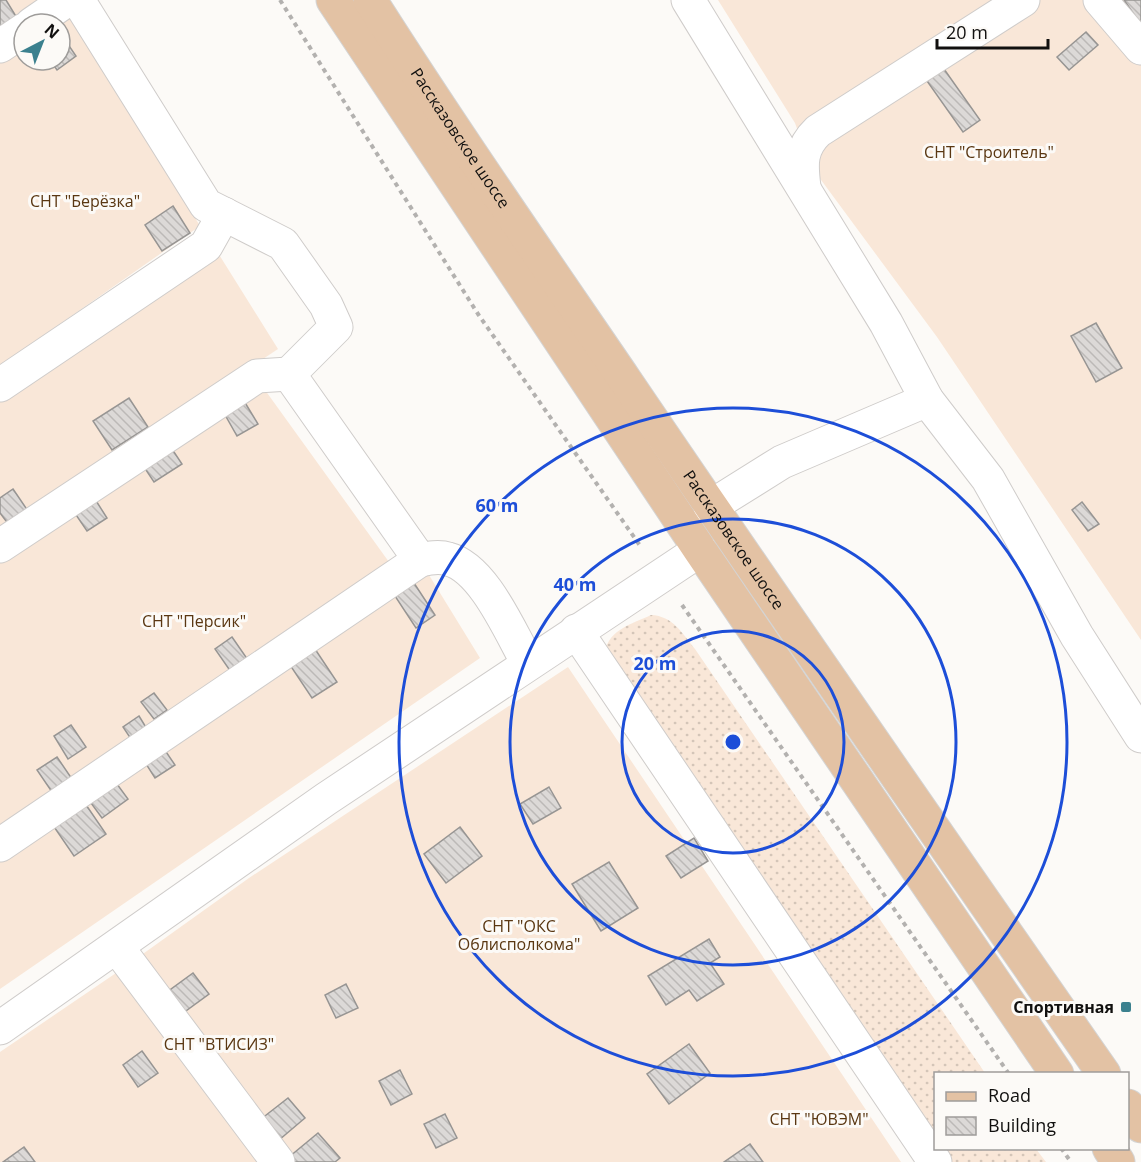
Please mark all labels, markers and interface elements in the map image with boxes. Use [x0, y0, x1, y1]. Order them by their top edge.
north arrow [12, 12, 72, 72]
scale bar [937, 12, 1048, 50]
text: N [40, 18, 64, 43]
text: 20 m [946, 20, 988, 44]
street label: Рассказовское шоссе [406, 64, 515, 212]
park label: СНТ "Строитель" [924, 141, 1054, 163]
park label: СНТ "Берёзка" [30, 190, 140, 212]
street label: Рассказовское шоссе [678, 466, 790, 614]
text: 60 m [476, 493, 518, 517]
text: 40 m [554, 572, 596, 596]
park label: СНТ "Персик" [142, 610, 246, 632]
text: 20 m [634, 651, 676, 675]
centre of rings [723, 732, 743, 752]
park label: СНТ "ОКС Облисполкома" [458, 915, 580, 955]
place label: Спортивная [1013, 996, 1114, 1018]
marker: Спортивная [1119, 1000, 1133, 1014]
park label: СНТ "ВТИСИЗ" [164, 1033, 274, 1055]
legend [934, 1072, 1129, 1150]
text: Road [988, 1083, 1031, 1107]
park label: СНТ "ЮВЭМ" [769, 1108, 869, 1130]
text: Building [988, 1113, 1056, 1137]

